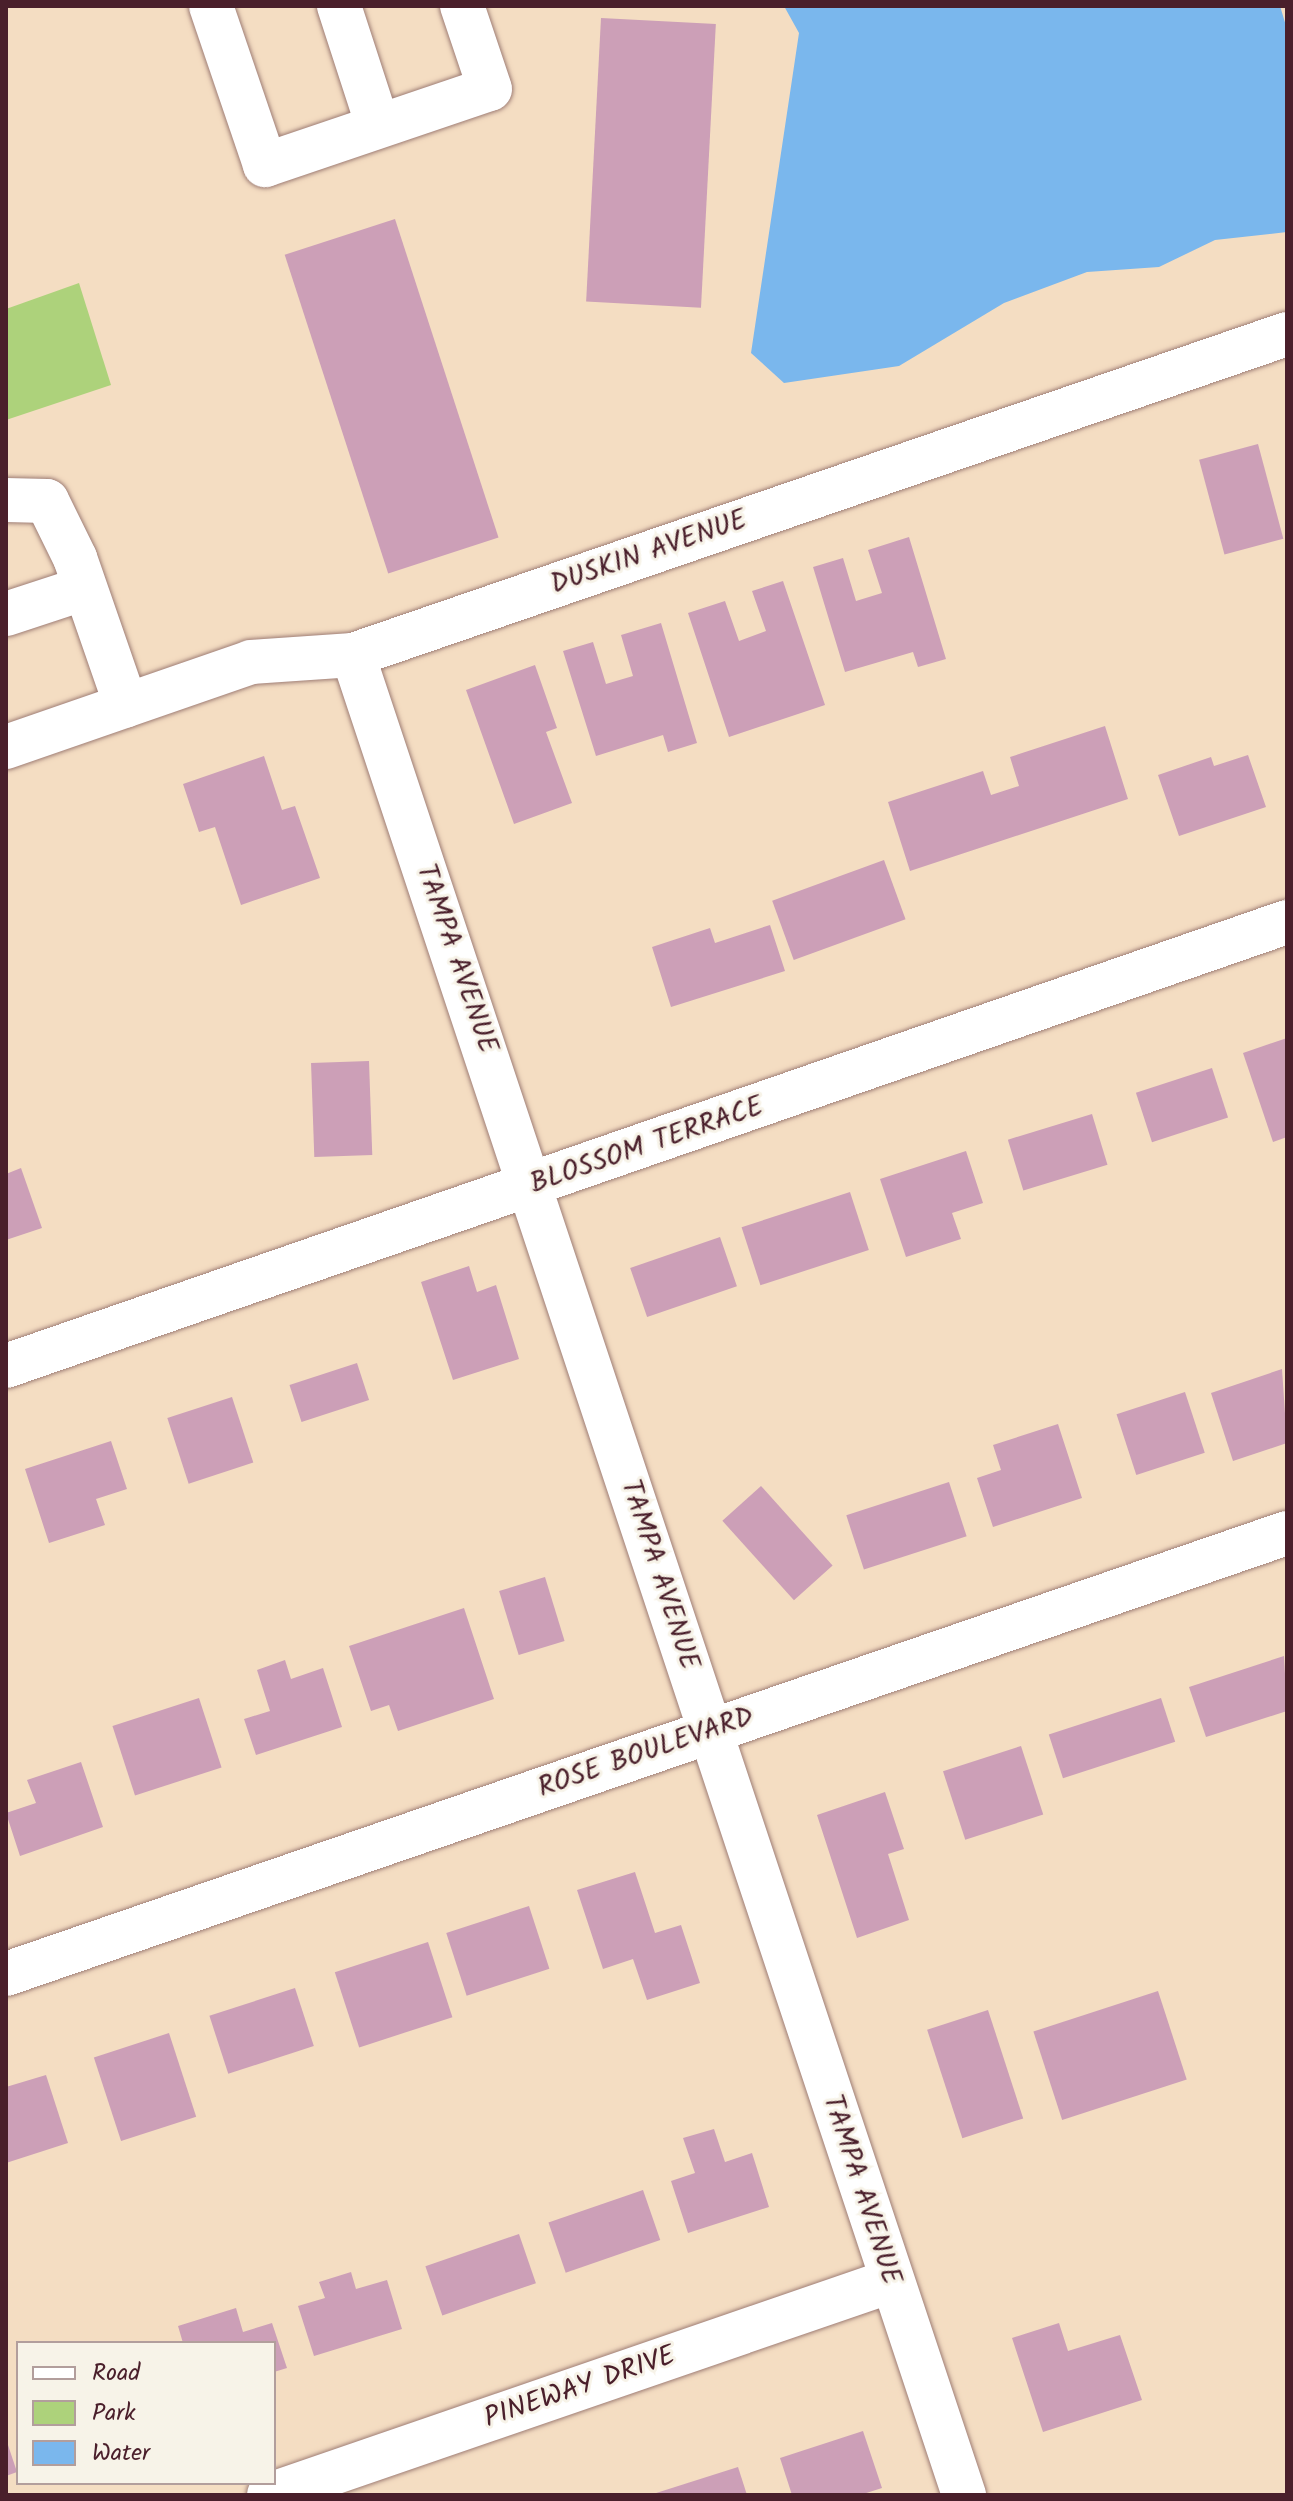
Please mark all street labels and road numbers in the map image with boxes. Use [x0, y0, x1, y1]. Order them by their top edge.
street label: DUSKIN AVENUE [546, 504, 752, 602]
street label: TAMPA AVENUE [408, 860, 504, 1058]
street label: BLOSSOM TERRACE [526, 1090, 768, 1202]
street label: TAMPA AVENUE [612, 1476, 706, 1674]
street label: ROSE BOULEVARD [534, 1700, 758, 1806]
street label: TAMPA AVENUE [814, 2091, 908, 2289]
street label: PINEWAY DRIVE [480, 2340, 680, 2436]

